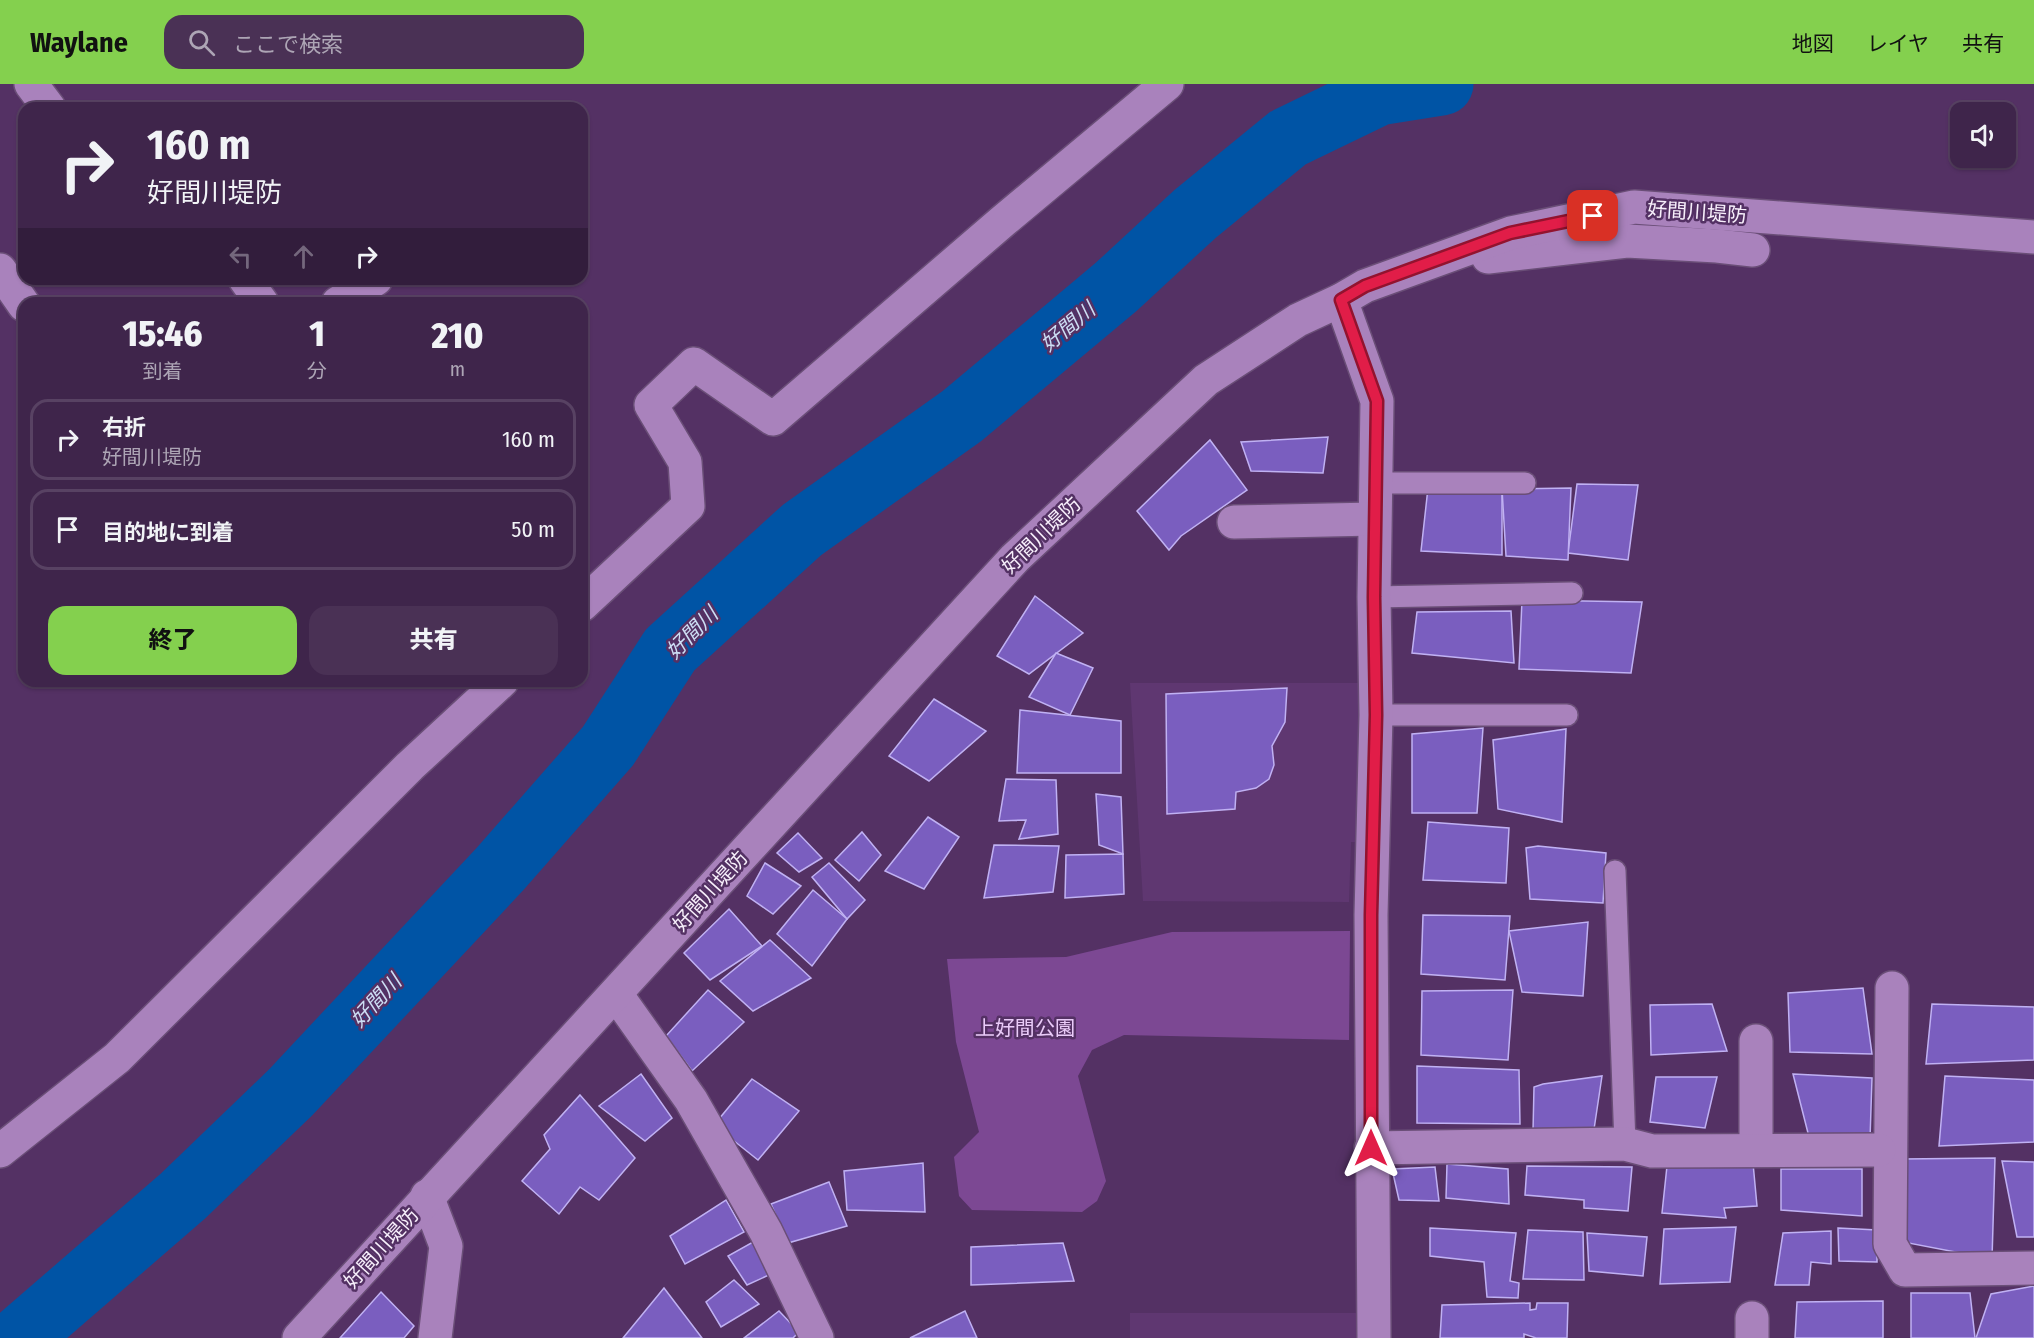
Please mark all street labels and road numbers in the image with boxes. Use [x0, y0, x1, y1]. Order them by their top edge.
street label: 好間川堤防 [1646, 197, 1748, 227]
street label: 好間川堤防 [997, 492, 1085, 578]
street label: 好間川堤防 [668, 846, 752, 936]
street label: 好間川堤防 [339, 1203, 423, 1293]

